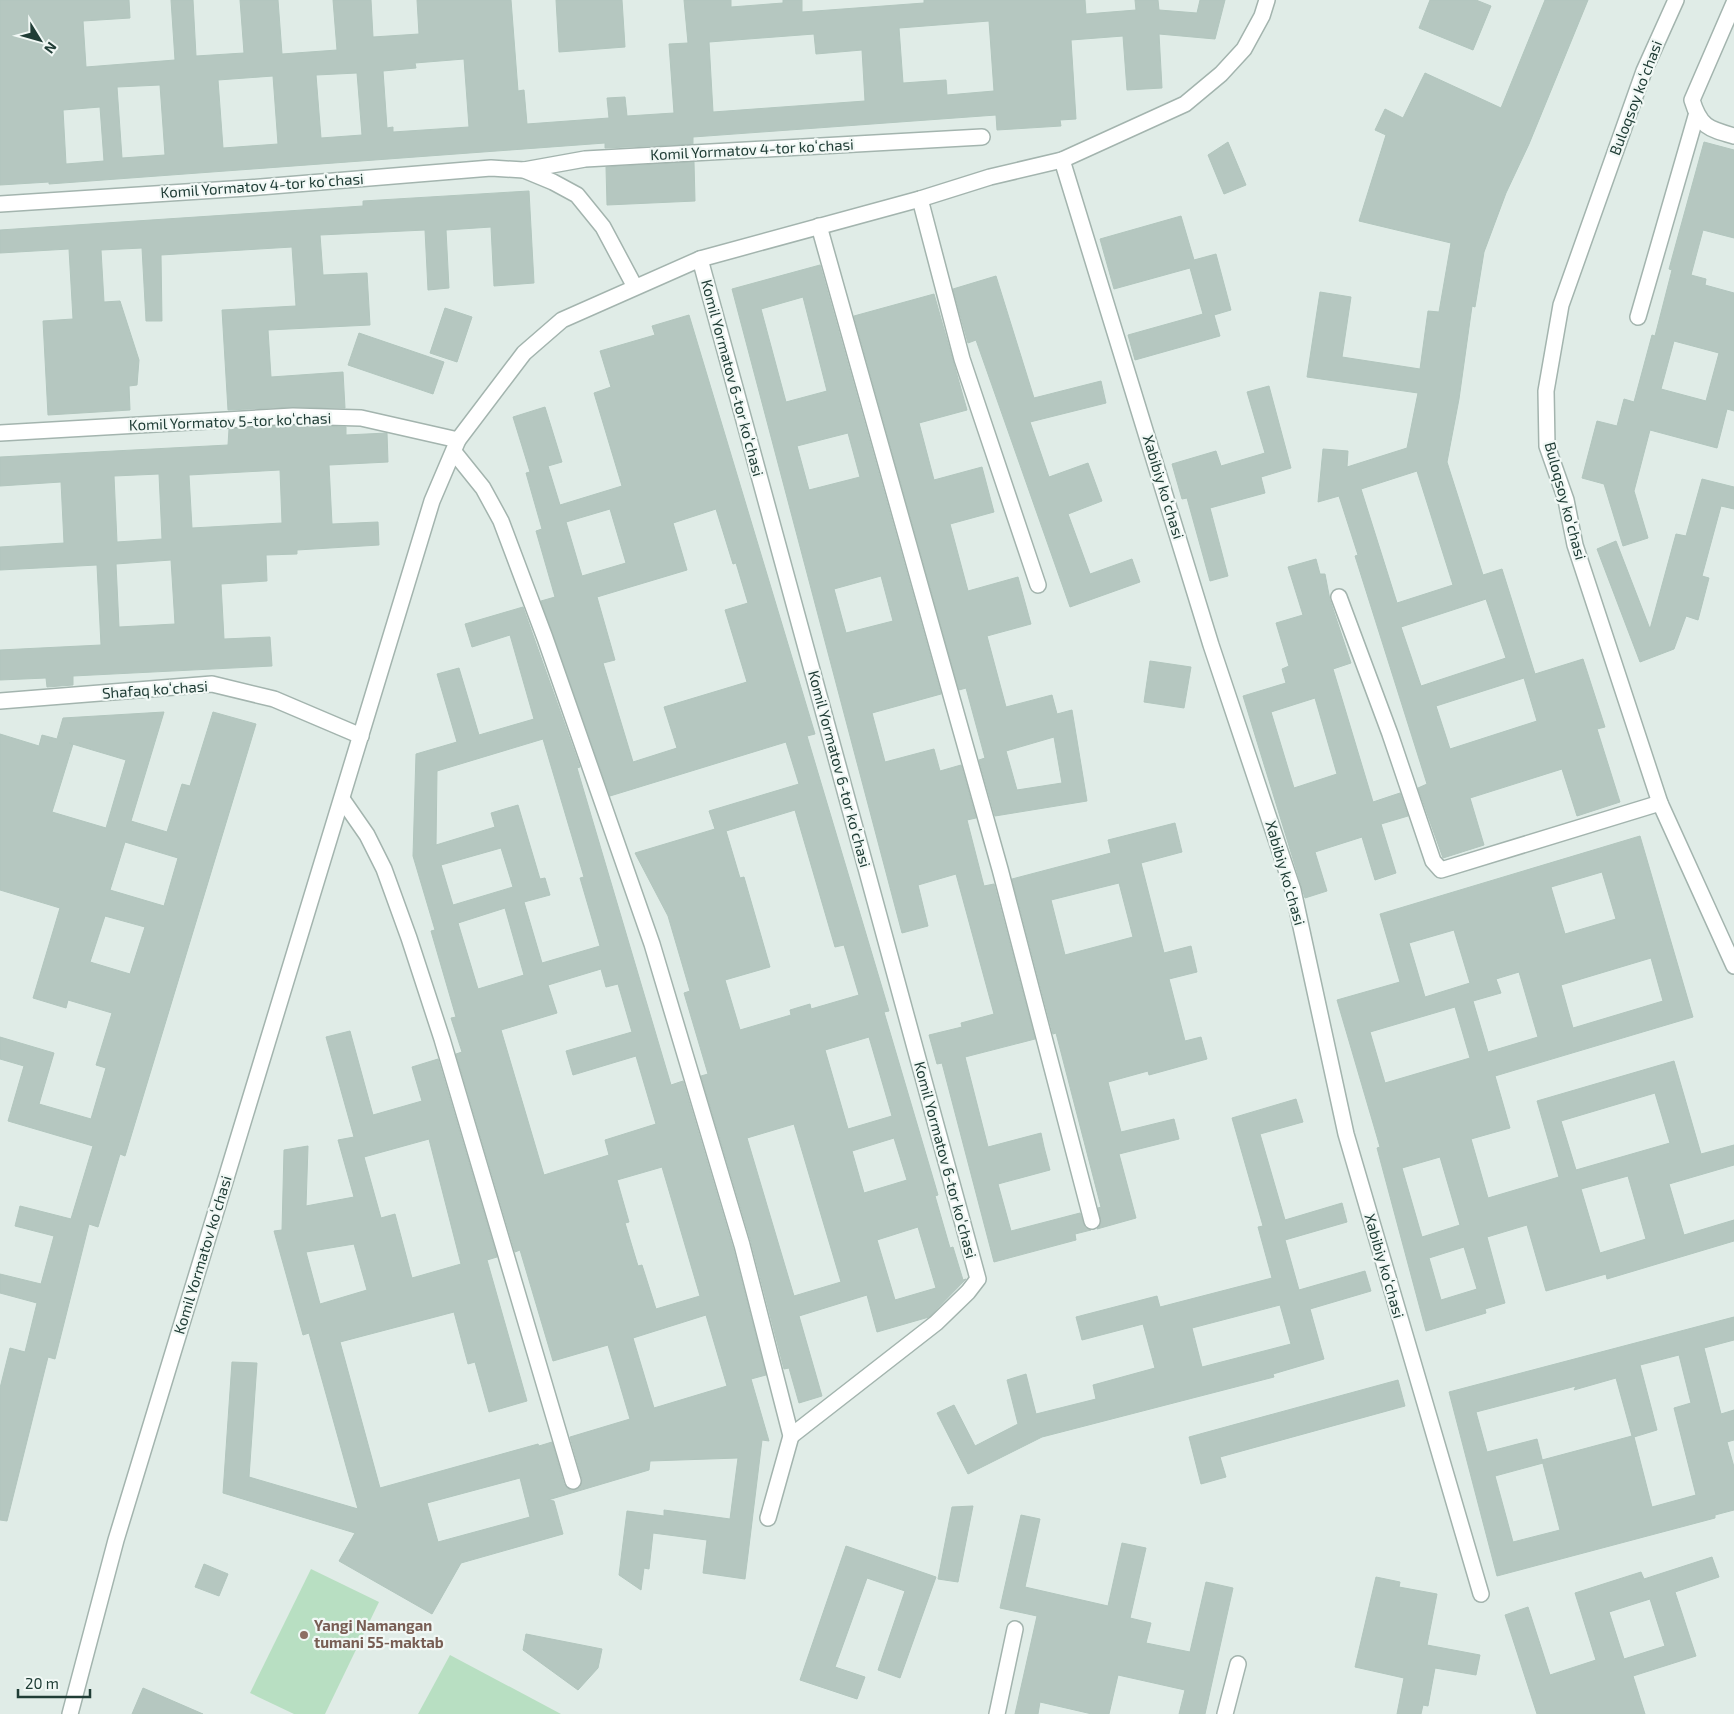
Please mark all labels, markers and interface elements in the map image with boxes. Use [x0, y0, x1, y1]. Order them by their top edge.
north arrow [15, 15, 65, 65]
street label: Buloqsoy koʻchasi [1605, 38, 1665, 158]
text: N [41, 39, 61, 57]
street label: Komil Yormatov 4-tor koʻchasi [650, 135, 854, 163]
street label: Komil Yormatov 4-tor koʻchasi [160, 169, 364, 201]
street label: Komil Yormatov 6-tor koʻchasi [698, 277, 768, 478]
street label: Komil Yormatov 5-tor koʻchasi [128, 408, 331, 434]
street label: Xabibiy koʻchasi [1140, 432, 1188, 541]
street label: Buloqsoy koʻchasi [1542, 440, 1590, 562]
street label: Komil Yormatov 6-tor koʻchasi [805, 668, 875, 869]
street label: Shafaq koʻchasi [101, 676, 209, 702]
street label: Xabibiy koʻchasi [1262, 818, 1309, 927]
street label: Komil Yormatov 6-tor koʻchasi [911, 1059, 981, 1260]
street label: Komil Yormatov koʻchasi [169, 1173, 235, 1336]
street label: Xabibiy koʻchasi [1361, 1211, 1408, 1320]
place label: Yangi Namangan tumani 55-maktab [314, 1616, 444, 1651]
marker: Yangi Namangan tumani 55-maktab [298, 1629, 310, 1641]
scale bar [18, 1666, 90, 1698]
text: 20 m [25, 1674, 59, 1692]

